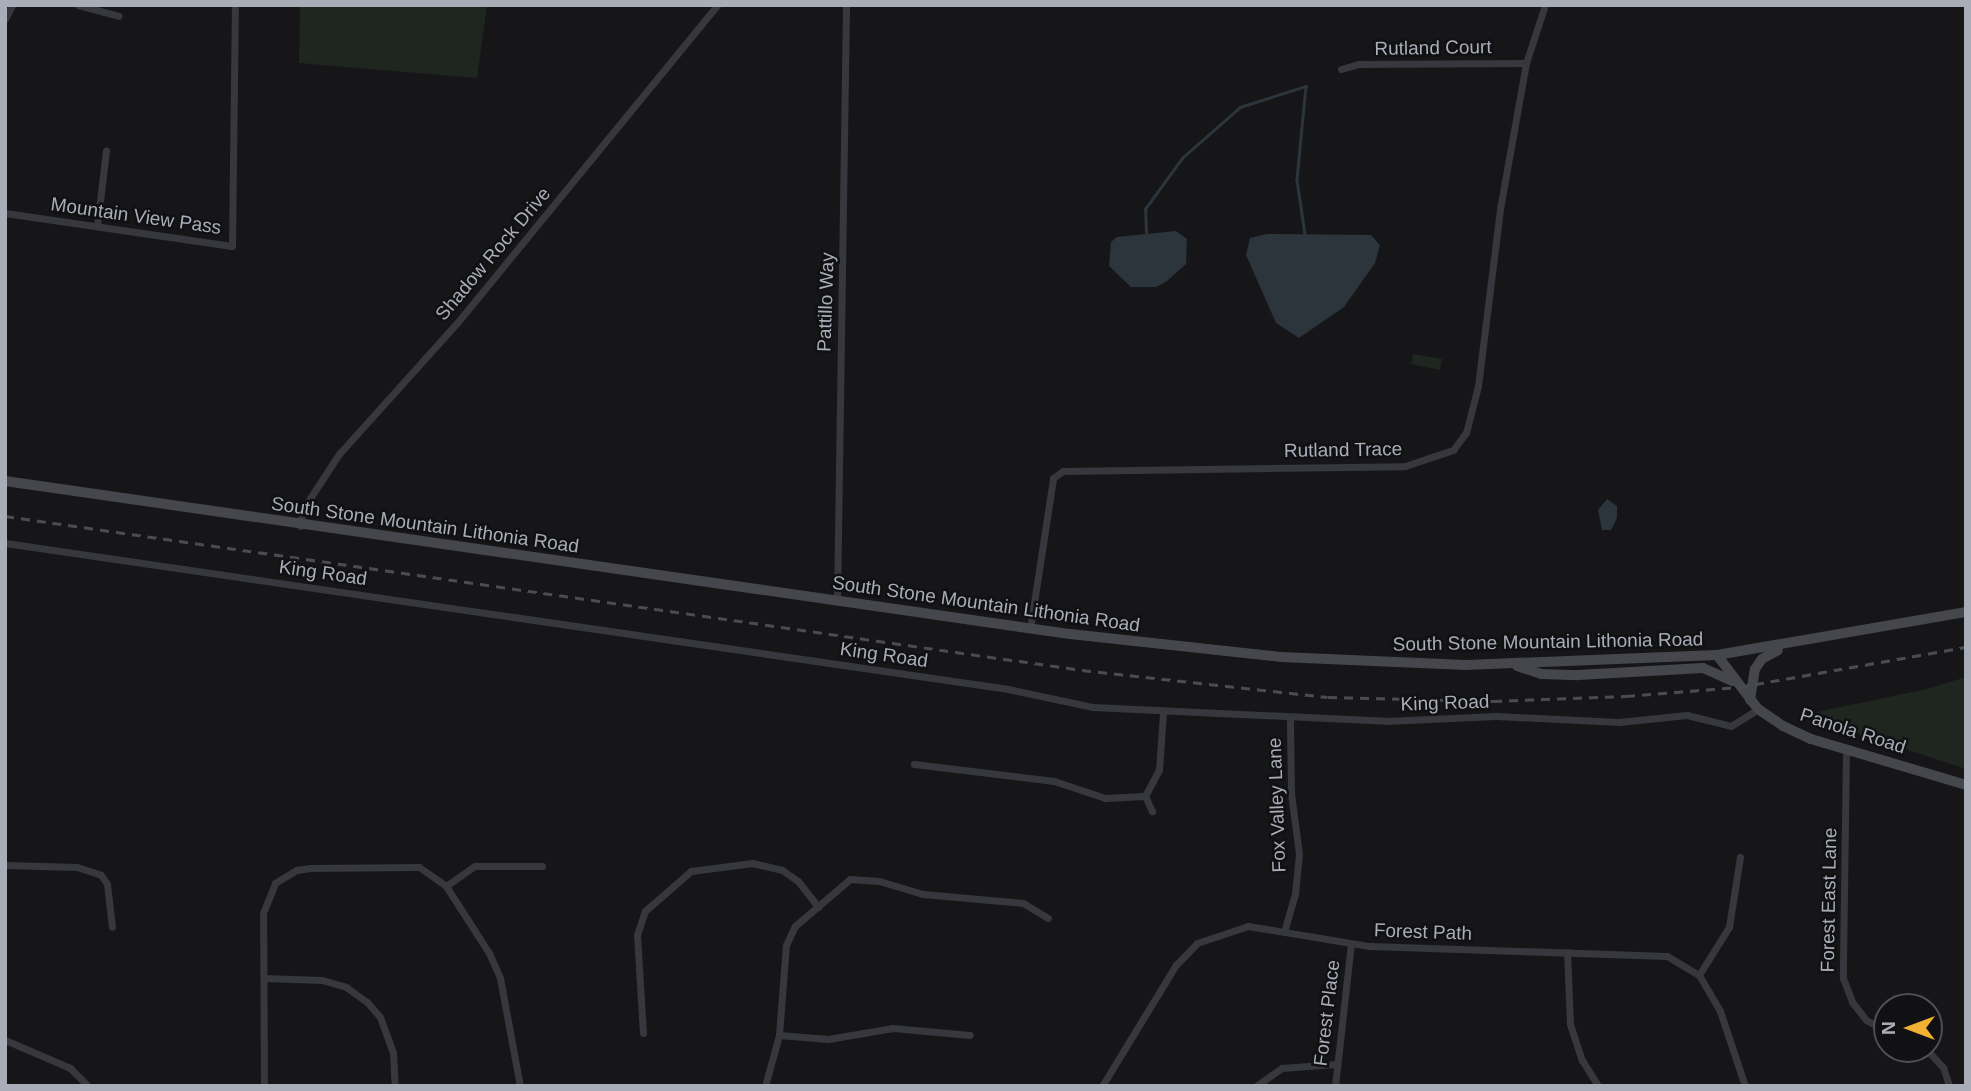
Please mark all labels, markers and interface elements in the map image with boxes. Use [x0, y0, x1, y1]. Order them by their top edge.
street label: Rutland Court [1374, 36, 1492, 60]
street label: Shadow Rock Drive [431, 183, 555, 325]
street label: Mountain View Pass [49, 193, 223, 239]
street label: Pattillo Way [813, 252, 839, 352]
street label: Rutland Trace [1283, 438, 1403, 462]
street label: South Stone Mountain Lithonia Road [270, 492, 580, 558]
street label: King Road [277, 556, 369, 590]
street label: South Stone Mountain Lithonia Road [831, 571, 1141, 637]
street label: South Stone Mountain Lithonia Road [1393, 628, 1703, 656]
street label: King Road [838, 638, 930, 672]
street label: King Road [1400, 690, 1490, 716]
street label: Panola Road [1797, 703, 1909, 759]
street label: Fox Valley Lane [1263, 737, 1291, 873]
street label: Forest East Lane [1816, 827, 1842, 973]
street label: Forest Path [1374, 919, 1472, 945]
street label: Forest Place [1309, 959, 1345, 1067]
north arrow [1873, 993, 1943, 1063]
text: N [1878, 1021, 1899, 1035]

